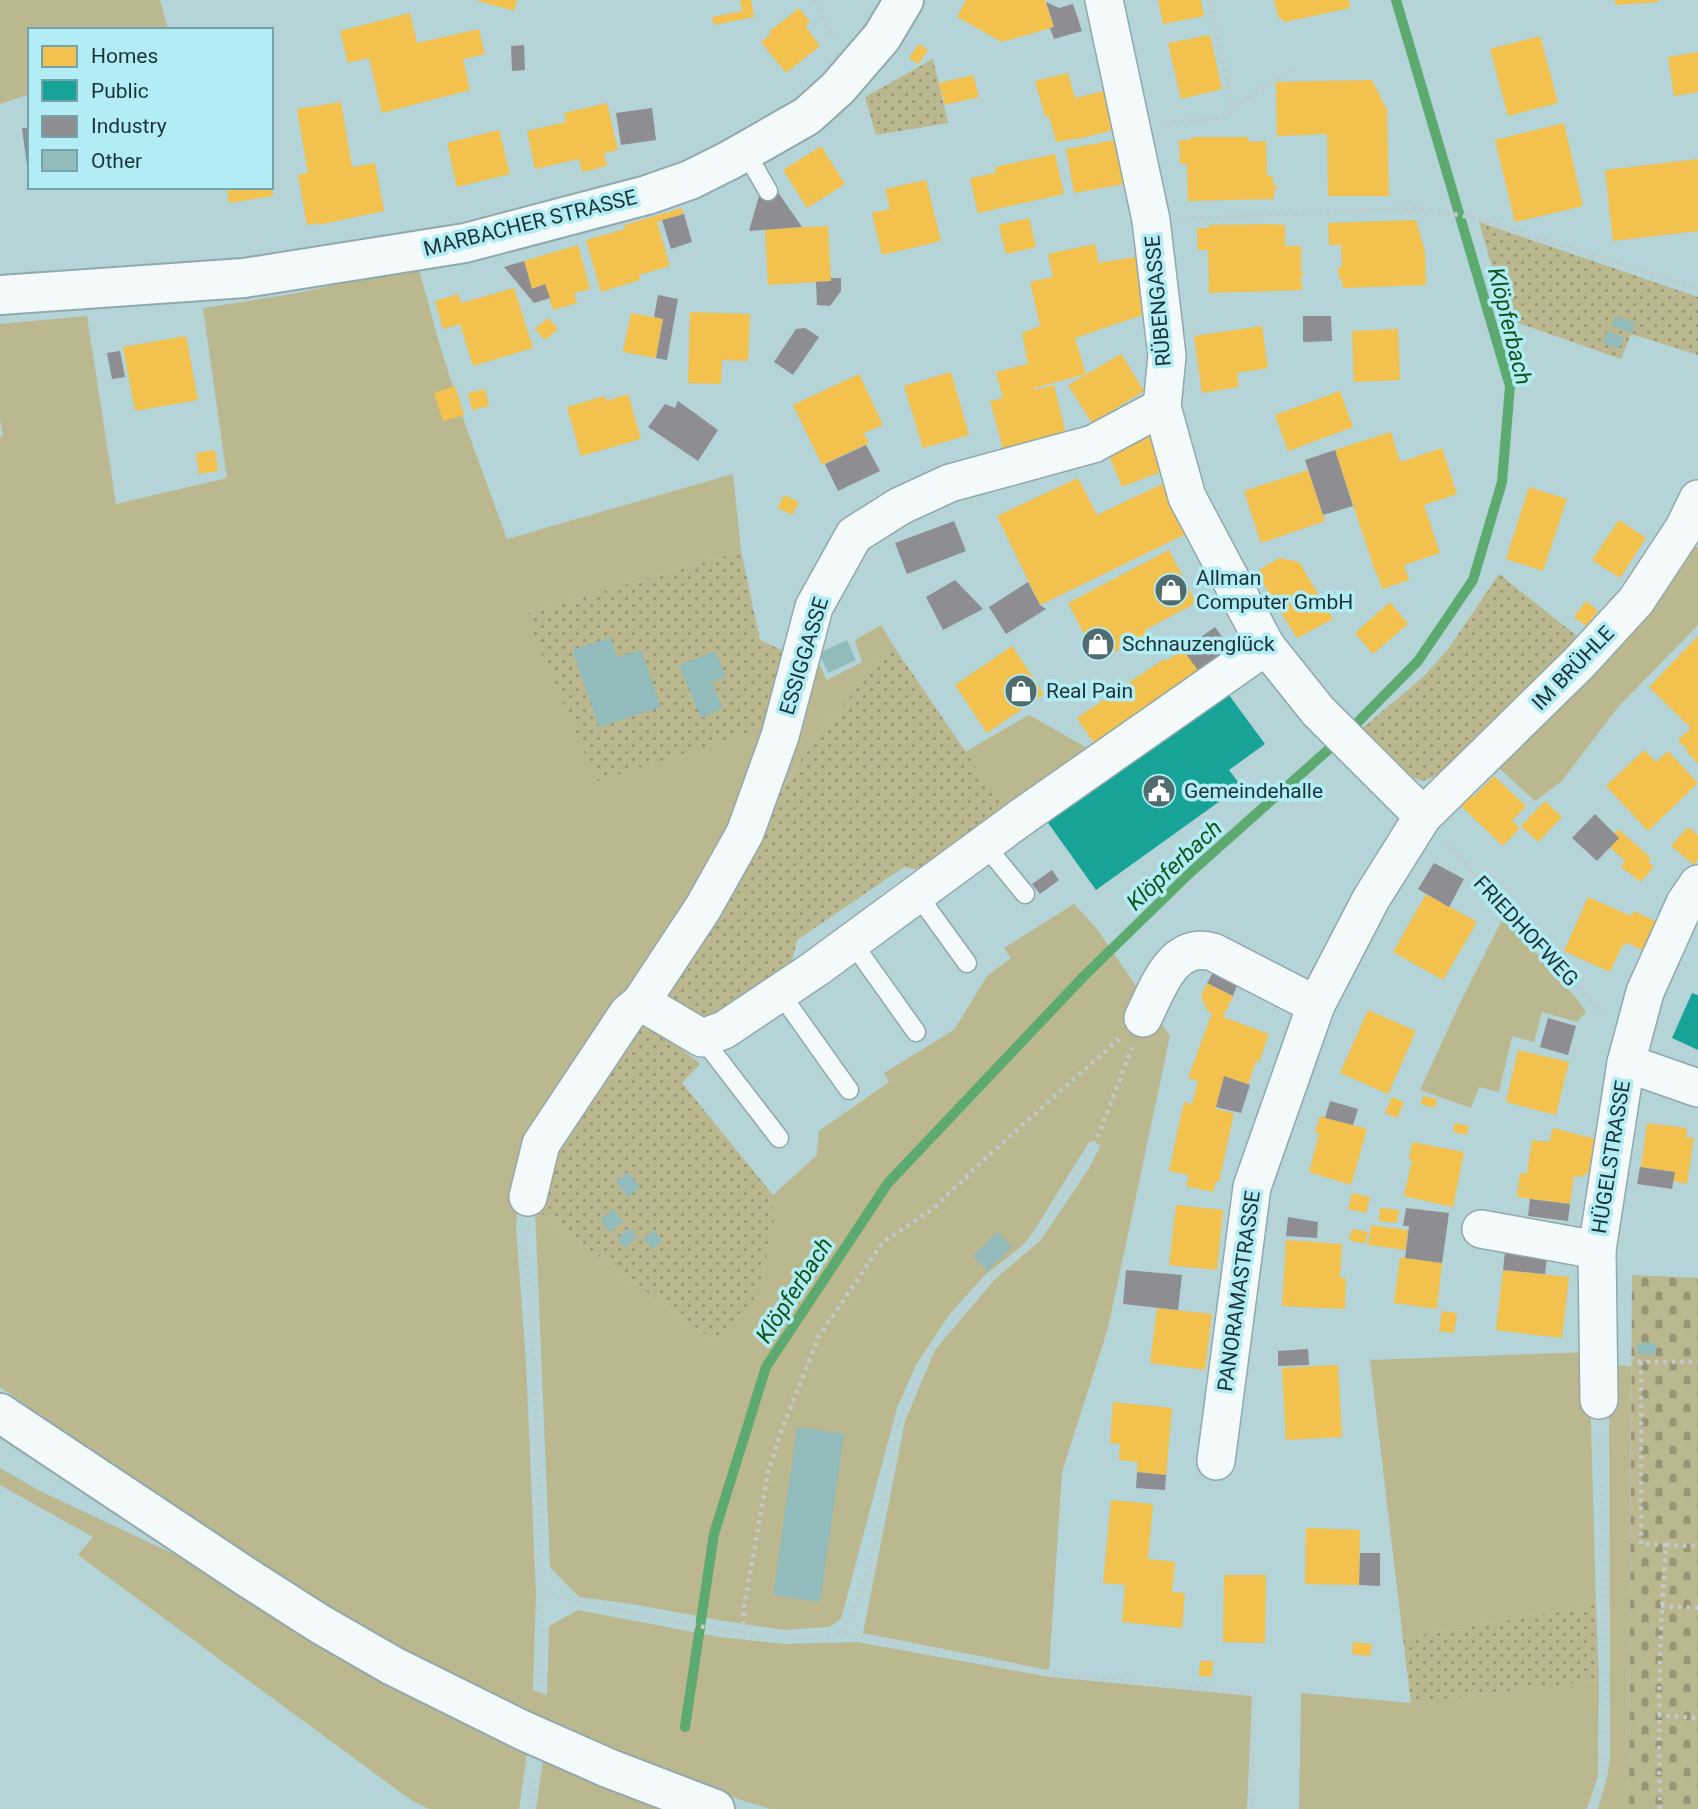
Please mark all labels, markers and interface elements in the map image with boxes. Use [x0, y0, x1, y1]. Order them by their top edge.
legend [28, 28, 273, 189]
text: Homes [91, 44, 158, 68]
text: Public [91, 79, 149, 103]
text: Industry [91, 114, 167, 138]
text: Other [91, 149, 142, 173]
street label: MARBACHER STRASSE [421, 185, 639, 261]
street label: RÜBENGASSE [1140, 234, 1176, 368]
water label: Klöpferbach [1482, 265, 1537, 388]
place label: Allman Computer GmbH [1196, 566, 1353, 614]
shop icon: Allman Computer GmbH [1152, 571, 1190, 609]
street label: ESSIGGASSE [775, 594, 833, 718]
street label: IM BRÜHLE [1527, 621, 1619, 715]
shop icon: Schnauzenglück [1079, 625, 1117, 663]
place label: Schnauzenglück [1122, 632, 1275, 656]
shop icon: Real Pain [1002, 672, 1040, 710]
place label: Real Pain [1046, 679, 1133, 703]
public building icon: Gemeindehalle [1140, 772, 1178, 810]
place label: Gemeindehalle [1184, 779, 1323, 803]
water label: Klöpferbach [1121, 815, 1228, 916]
street label: FRIEDHOFWEG [1469, 871, 1583, 991]
street label: HÜGELSTRASSE [1587, 1079, 1635, 1235]
street label: PANORAMASTRASSE [1213, 1189, 1265, 1393]
water label: Klöpferbach [750, 1233, 838, 1348]

